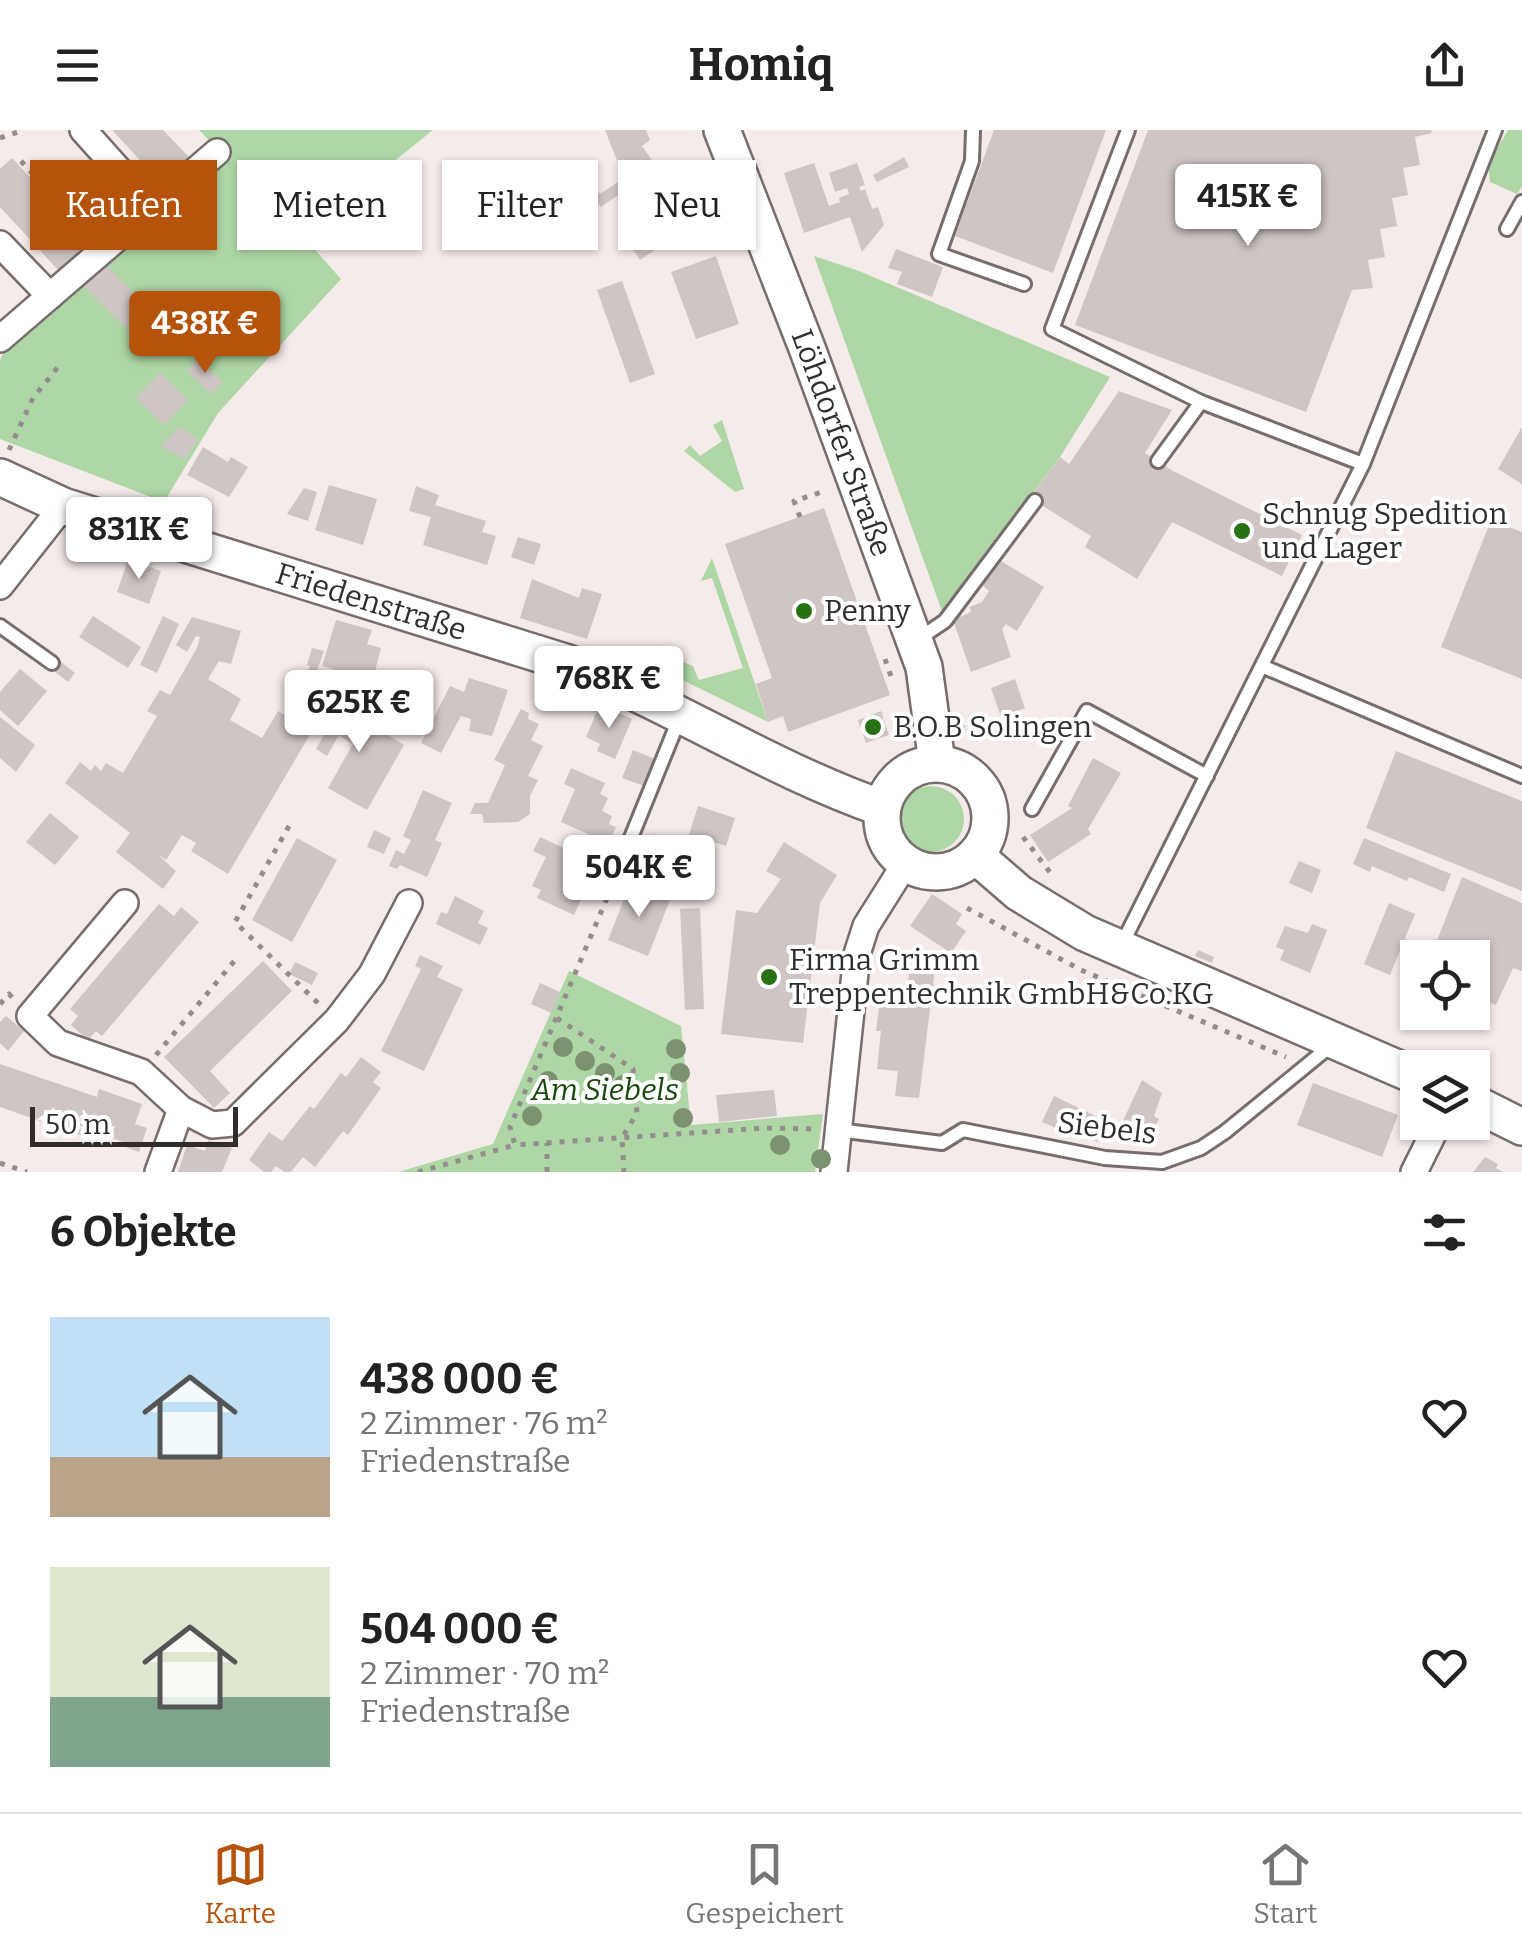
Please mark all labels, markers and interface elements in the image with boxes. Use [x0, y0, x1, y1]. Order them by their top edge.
icon: menu [50, 38, 105, 93]
text: Homiq [689, 38, 833, 92]
icon: share [1417, 38, 1472, 93]
chip: Kaufen [30, 160, 217, 250]
chip: Mieten [237, 160, 422, 250]
chip: Filter [442, 160, 598, 250]
chip: Neu [618, 160, 756, 250]
pin: 415K € [1167, 164, 1329, 249]
text: 415K € [1197, 177, 1299, 215]
pin: 438K € [124, 291, 286, 376]
text: 438K € [151, 304, 259, 342]
street label: Löhdorfer Straße [784, 324, 900, 561]
place label: Schnug Spedition und Lager [1262, 496, 1508, 566]
pin: 831K € [58, 497, 220, 582]
text: 831K € [88, 510, 190, 548]
marker: Schnug Spedition und Lager [1231, 520, 1253, 542]
street label: Friedenstraße [271, 555, 471, 648]
place label: Penny [824, 593, 911, 629]
marker: Penny [793, 600, 815, 622]
pin: 768K € [528, 646, 690, 731]
text: 768K € [556, 659, 662, 697]
pin: 625K € [278, 670, 440, 755]
text: 625K € [306, 683, 412, 721]
place label: B.O.B Solingen [893, 709, 1092, 745]
marker: B.O.B Solingen [862, 716, 884, 738]
pin: 504K € [558, 835, 720, 920]
text: 504K € [585, 848, 693, 886]
map controls [1400, 940, 1490, 1140]
button: locate [1400, 940, 1490, 1030]
place label: Firma Grimm Treppentechnik GmbH&Co.KG [789, 942, 1214, 1012]
marker: Firma Grimm Treppentechnik GmbH&Co.KG [758, 966, 780, 988]
button: layers [1400, 1050, 1490, 1140]
park label: Am Siebels [529, 1072, 679, 1108]
scale bar [30, 1102, 238, 1146]
street label: Siebels [1056, 1104, 1158, 1152]
text: 50 m [45, 1108, 110, 1141]
icon: filters [1417, 1205, 1472, 1260]
text: 6 Objekte [50, 1207, 236, 1257]
text: 438 000 € [360, 1354, 559, 1404]
icon: home [130, 1357, 250, 1477]
icon: heart [1417, 1390, 1472, 1445]
text: 2 Zimmer · 76 m² [360, 1404, 608, 1442]
text: Friedenstraße [360, 1442, 571, 1480]
text: 504 000 € [360, 1604, 560, 1654]
icon: home [130, 1607, 250, 1727]
icon: heart [1417, 1640, 1472, 1695]
text: 2 Zimmer · 70 m² [360, 1654, 609, 1692]
text: Friedenstraße [360, 1692, 571, 1730]
tab: Karte [205, 1837, 276, 1930]
tab: Gespeichert [685, 1837, 844, 1930]
tab: Start [1253, 1837, 1317, 1930]

